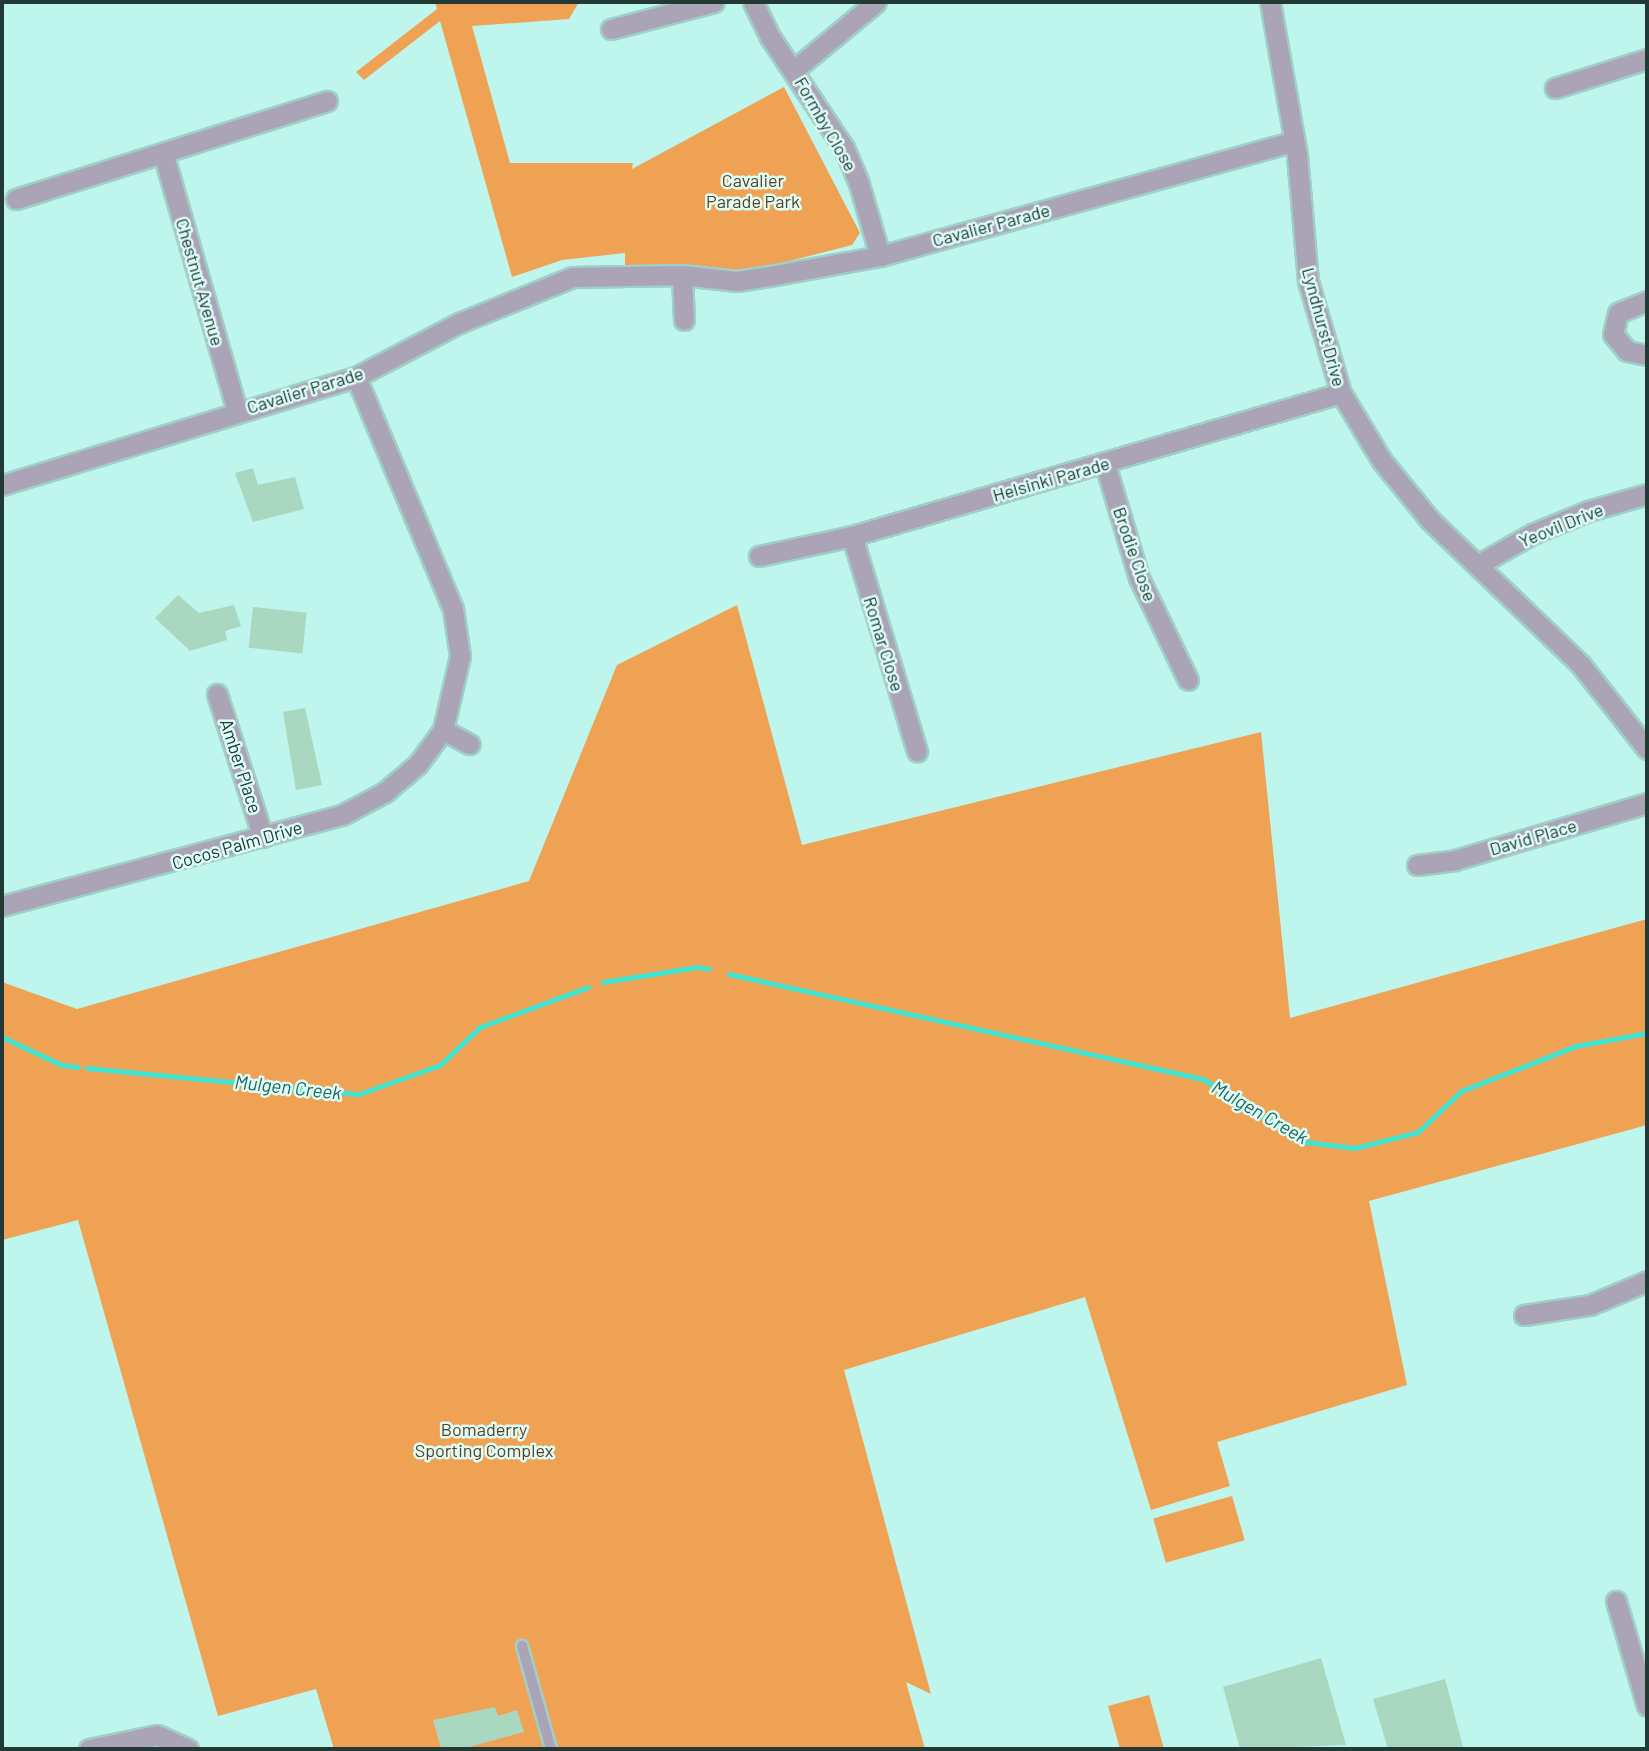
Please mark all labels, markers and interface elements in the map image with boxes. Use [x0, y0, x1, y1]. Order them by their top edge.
street label: Formby Close [790, 73, 862, 175]
park label: Cavalier Parade Park [706, 170, 800, 212]
street label: Cavalier Parade [930, 199, 1052, 251]
street label: Chestnut Avenue [171, 216, 229, 348]
street label: Lyndhurst Drive [1298, 265, 1350, 389]
street label: Cavalier Parade [244, 362, 366, 418]
street label: Helsinki Parade [990, 452, 1112, 506]
street label: Yeovil Drive [1516, 498, 1606, 552]
street label: Brodie Close [1109, 504, 1161, 604]
street label: Romar Close [859, 594, 909, 694]
street label: Amber Place [216, 716, 266, 816]
street label: David Place [1487, 814, 1579, 860]
street label: Cocos Palm Drive [169, 816, 305, 874]
water label: Mulgen Creek [233, 1070, 343, 1104]
water label: Mulgen Creek [1208, 1075, 1312, 1149]
park label: Bomaderry Sporting Complex [415, 1419, 553, 1462]

